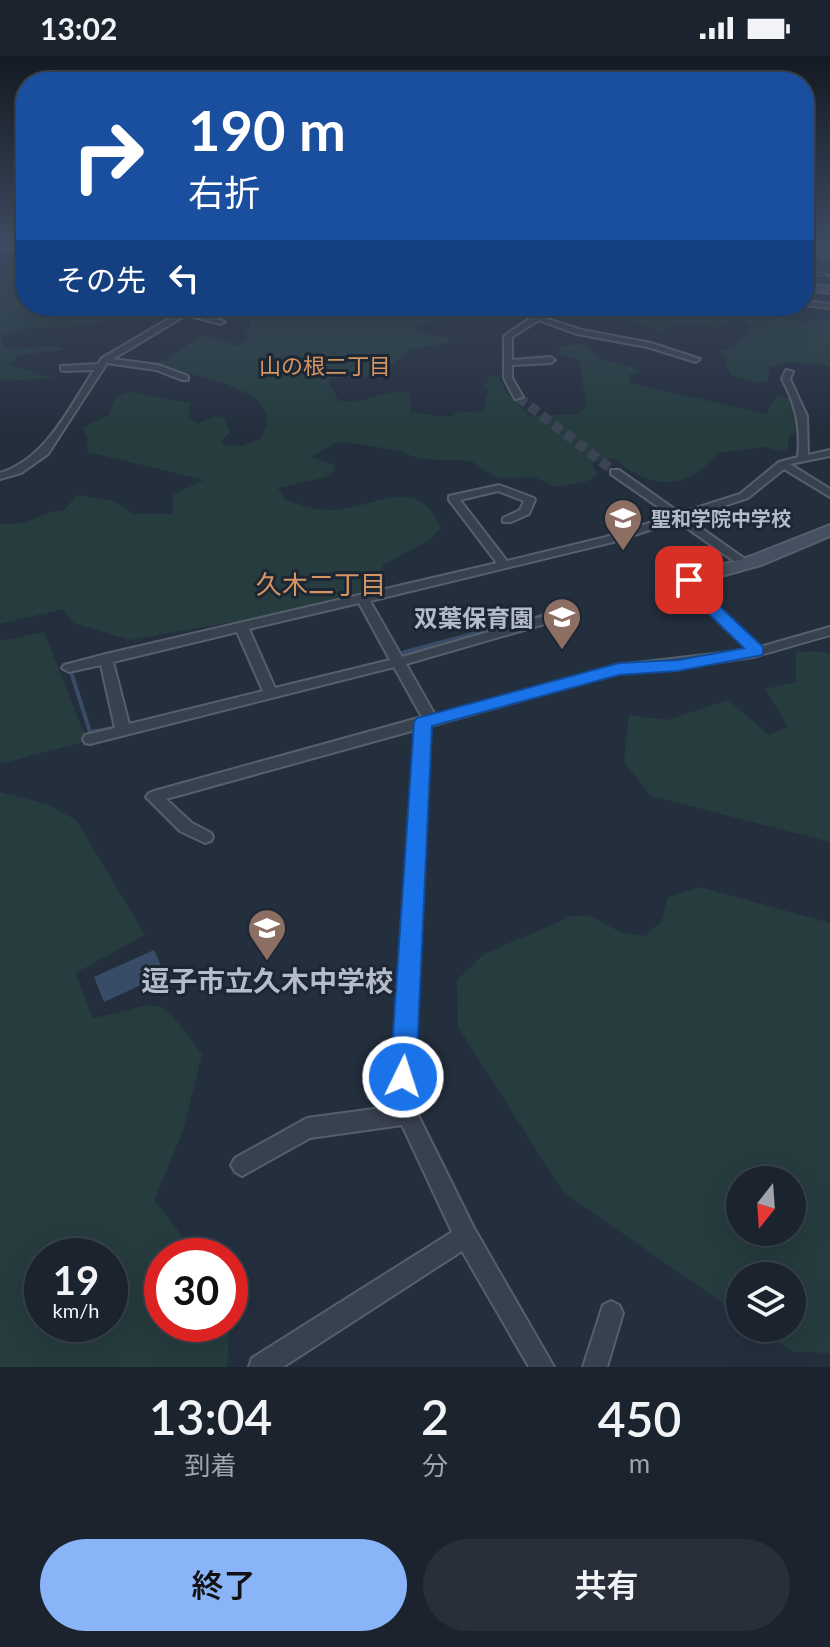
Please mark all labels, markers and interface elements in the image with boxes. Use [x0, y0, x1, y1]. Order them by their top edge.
text: 13:02 [40, 10, 117, 46]
text: 190 m [188, 96, 346, 163]
icon: right [56, 104, 160, 208]
text: 右折 [188, 170, 260, 214]
icon: left [162, 256, 206, 300]
text: その先 [56, 261, 146, 297]
district label: 山の根二丁目 [259, 352, 391, 379]
school or university icon: 聖和学院中学校 [602, 497, 644, 552]
place label: 聖和学院中学校 [651, 506, 791, 530]
pin [655, 546, 723, 614]
icon: arrive [667, 558, 711, 602]
district label: 久木二丁目 [256, 568, 386, 600]
school or university icon: 双葉保育園 [541, 596, 583, 651]
place label: 双葉保育園 [414, 603, 534, 632]
school or university icon: 逗子市立久木中学校 [246, 907, 288, 962]
place label: 逗子市立久木中学校 [141, 963, 393, 997]
position arrow [361, 1035, 445, 1119]
north arrow [726, 1166, 806, 1246]
map controls [726, 1166, 806, 1342]
speed limit sign: 30 [144, 1238, 248, 1342]
text: 19 [53, 1256, 99, 1304]
button: layers [726, 1262, 806, 1342]
text: km/h [53, 1298, 99, 1322]
text: 13:04 [149, 1388, 272, 1445]
text: 2 [421, 1388, 449, 1445]
text: 450 [598, 1390, 681, 1447]
text: m [629, 1447, 650, 1479]
text: 到着 [185, 1449, 237, 1481]
text: 分 [422, 1449, 448, 1481]
button: 終了 [40, 1539, 407, 1631]
button: 共有 [423, 1539, 790, 1631]

